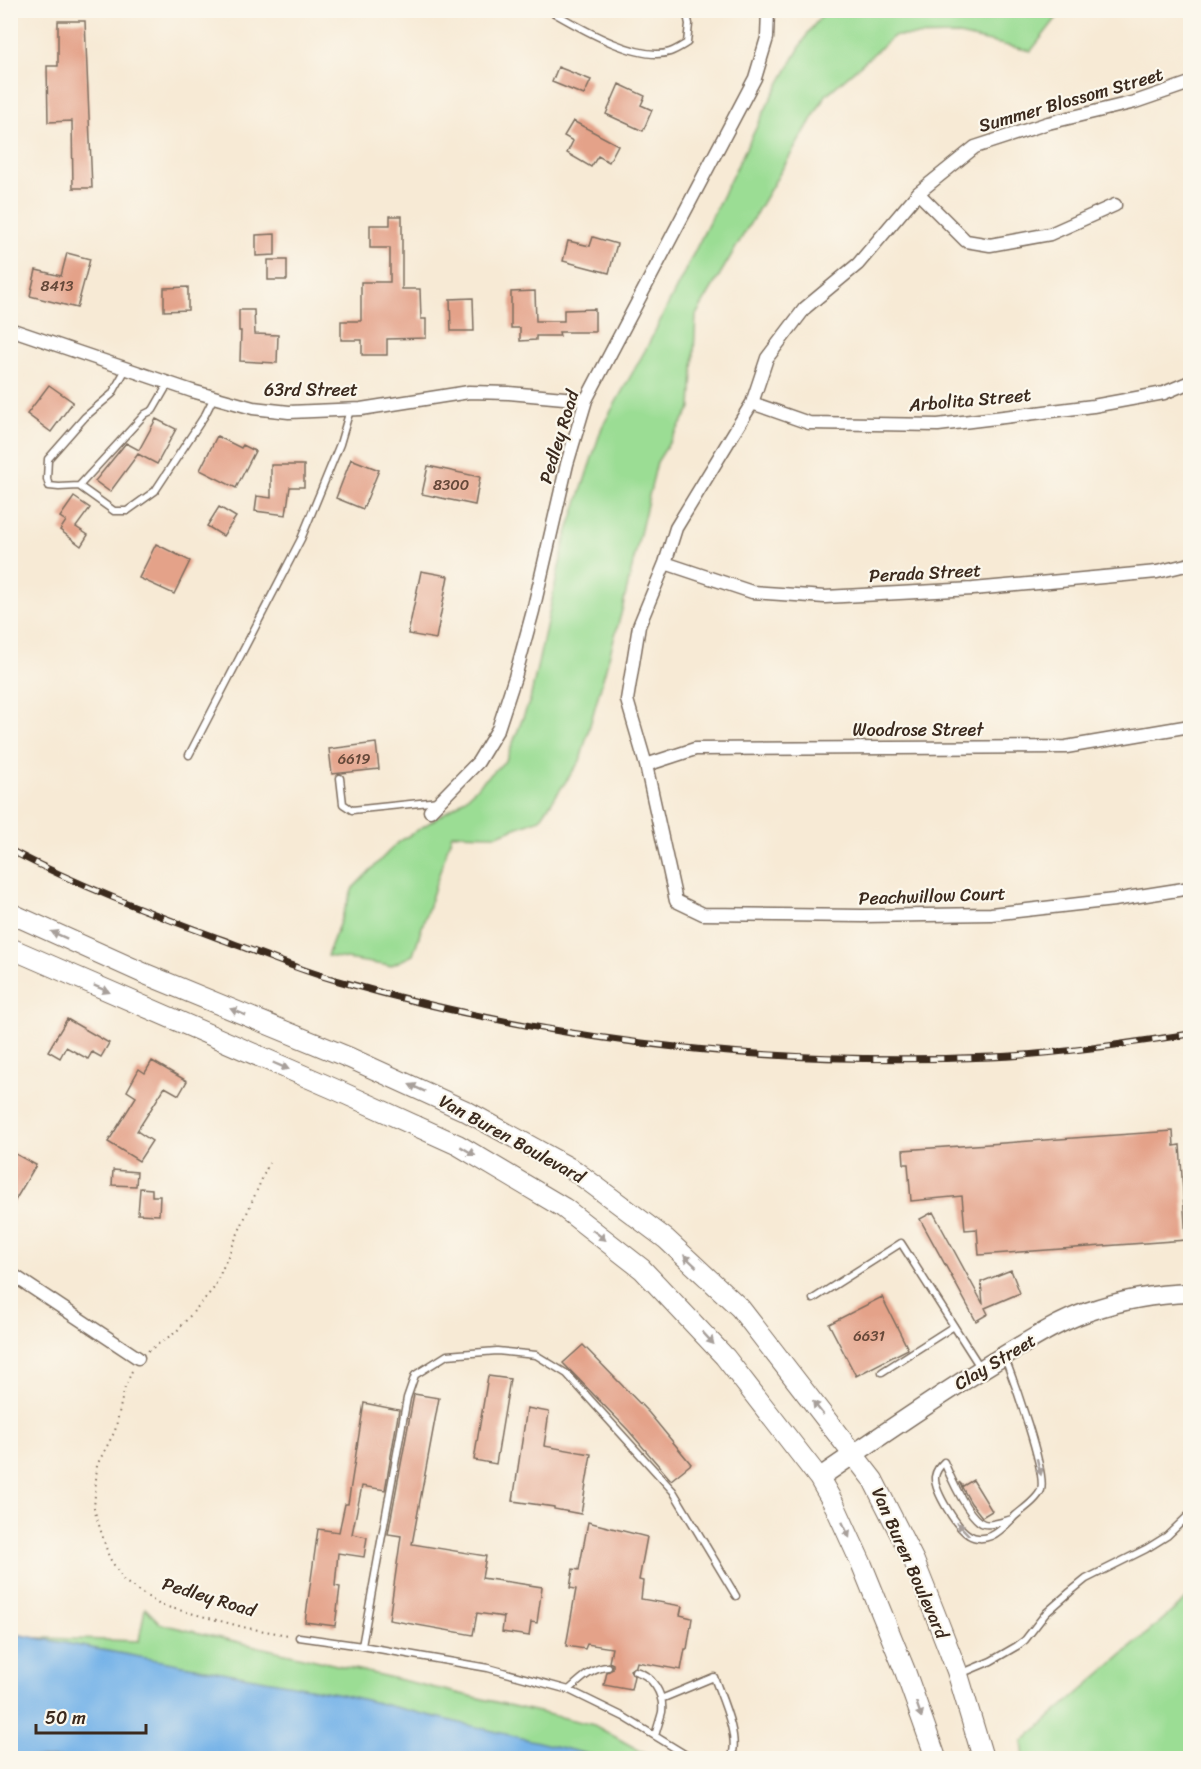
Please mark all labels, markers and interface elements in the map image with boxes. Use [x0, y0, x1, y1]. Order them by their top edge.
street label: Summer Blossom Street [975, 58, 1167, 142]
house number: 8413 [40, 273, 74, 299]
street label: 63rd Street [264, 374, 358, 406]
street label: Arbolita Street [907, 379, 1033, 421]
street label: Pedley Road [530, 385, 589, 488]
house number: 8300 [433, 472, 469, 498]
street label: Perada Street [868, 554, 982, 592]
street label: Woodrose Street [853, 714, 984, 746]
house number: 6619 [338, 746, 370, 772]
street label: Peachwillow Court [858, 877, 1006, 915]
one-way arrow [50, 930, 67, 939]
one-way arrow [94, 984, 111, 993]
one-way arrow [228, 1007, 246, 1017]
one-way arrow [273, 1061, 291, 1071]
one-way arrow [408, 1083, 426, 1093]
street label: Van Buren Boulevard [433, 1086, 592, 1193]
one-way arrow [460, 1146, 477, 1156]
one-way arrow [591, 1228, 607, 1241]
one-way arrow [683, 1255, 698, 1268]
house number: 6631 [853, 1323, 885, 1349]
street label: Clay Street [948, 1325, 1042, 1399]
one-way arrow [701, 1330, 715, 1345]
one-way arrow [813, 1400, 825, 1415]
one-way arrow [1035, 1458, 1044, 1476]
street label: Van Buren Boulevard [862, 1482, 958, 1645]
one-way arrow [841, 1521, 851, 1539]
one-way arrow [956, 1522, 970, 1537]
street label: Pedley Road [158, 1568, 261, 1627]
scale bar [36, 1697, 146, 1735]
text: 50 m [45, 1702, 86, 1734]
one-way arrow [915, 1702, 925, 1720]

